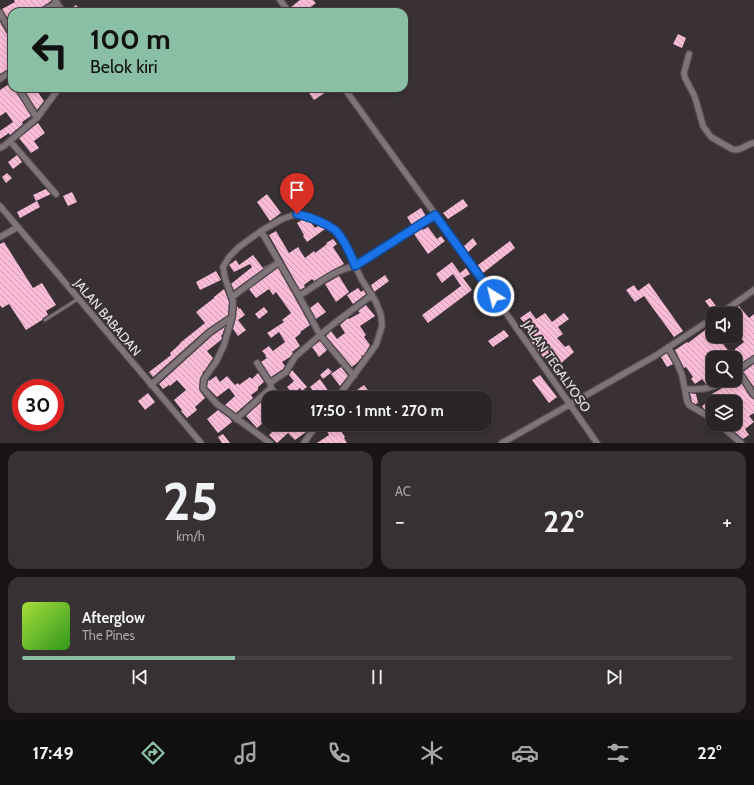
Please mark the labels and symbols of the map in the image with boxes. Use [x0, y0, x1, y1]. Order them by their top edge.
pin [280, 173, 314, 214]
street label: JALAN BABADAN [70, 274, 145, 359]
position arrow [473, 275, 515, 317]
street label: JALAN TEGALYOSO [519, 316, 595, 415]
speed limit sign: 30 [12, 379, 64, 431]

